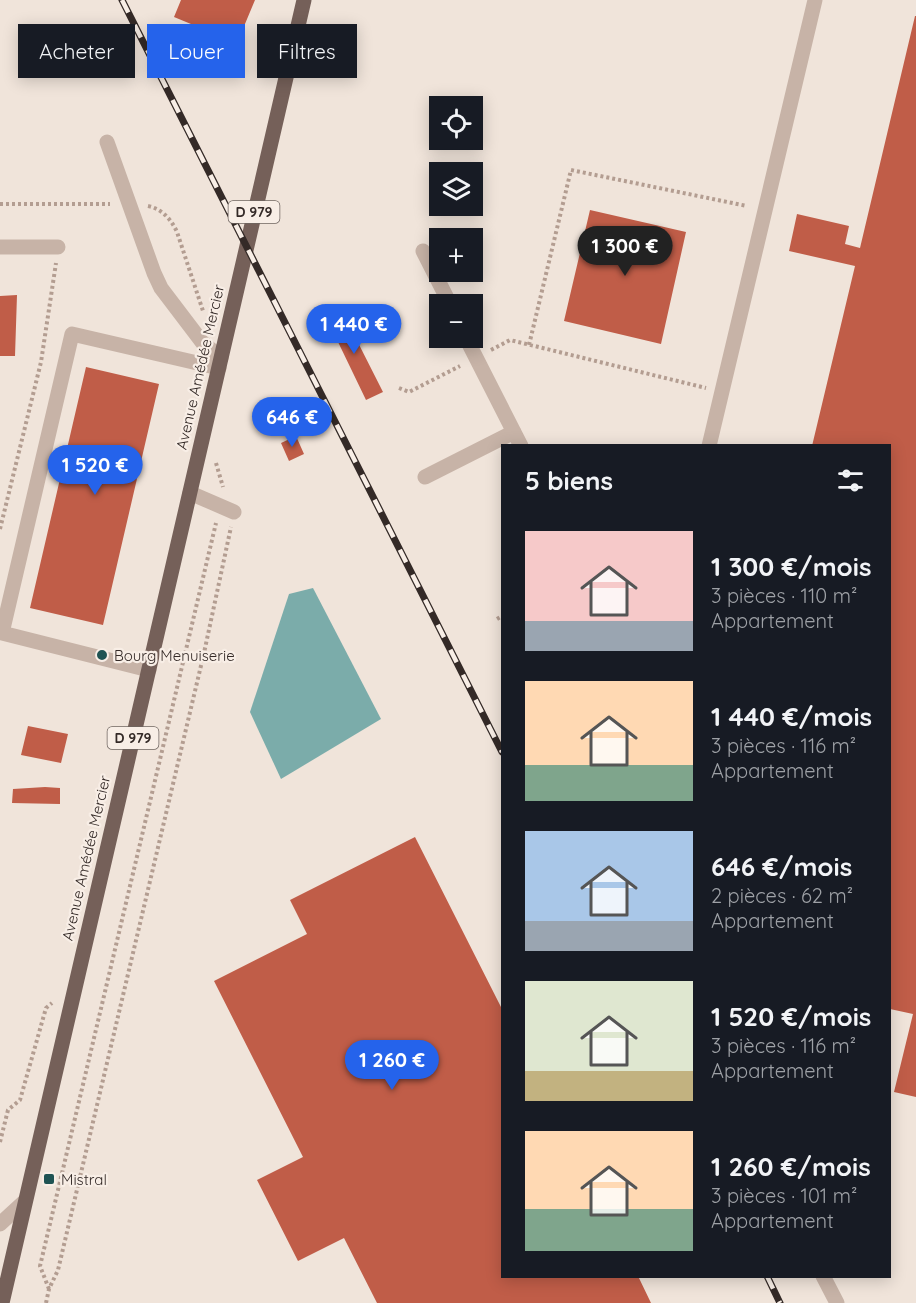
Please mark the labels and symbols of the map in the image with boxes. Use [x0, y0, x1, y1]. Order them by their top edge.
road number: D 979 [228, 201, 280, 223]
pin: 1 300 € [570, 226, 680, 277]
street label: Avenue Amédée Mercier [172, 282, 228, 451]
pin: 1 440 € [299, 304, 409, 355]
pin: 646 € [250, 397, 334, 448]
pin: 1 520 € [40, 445, 150, 496]
place label: Bourg Menuiserie [114, 646, 235, 665]
marker: Bourg Menuiserie [95, 648, 109, 662]
road number: D 979 [108, 727, 158, 749]
street label: Avenue Amédée Mercier [58, 773, 114, 942]
pin: 1 260 € [337, 1040, 447, 1091]
place label: Mistral [61, 1170, 107, 1189]
marker: Mistral [42, 1172, 56, 1186]

